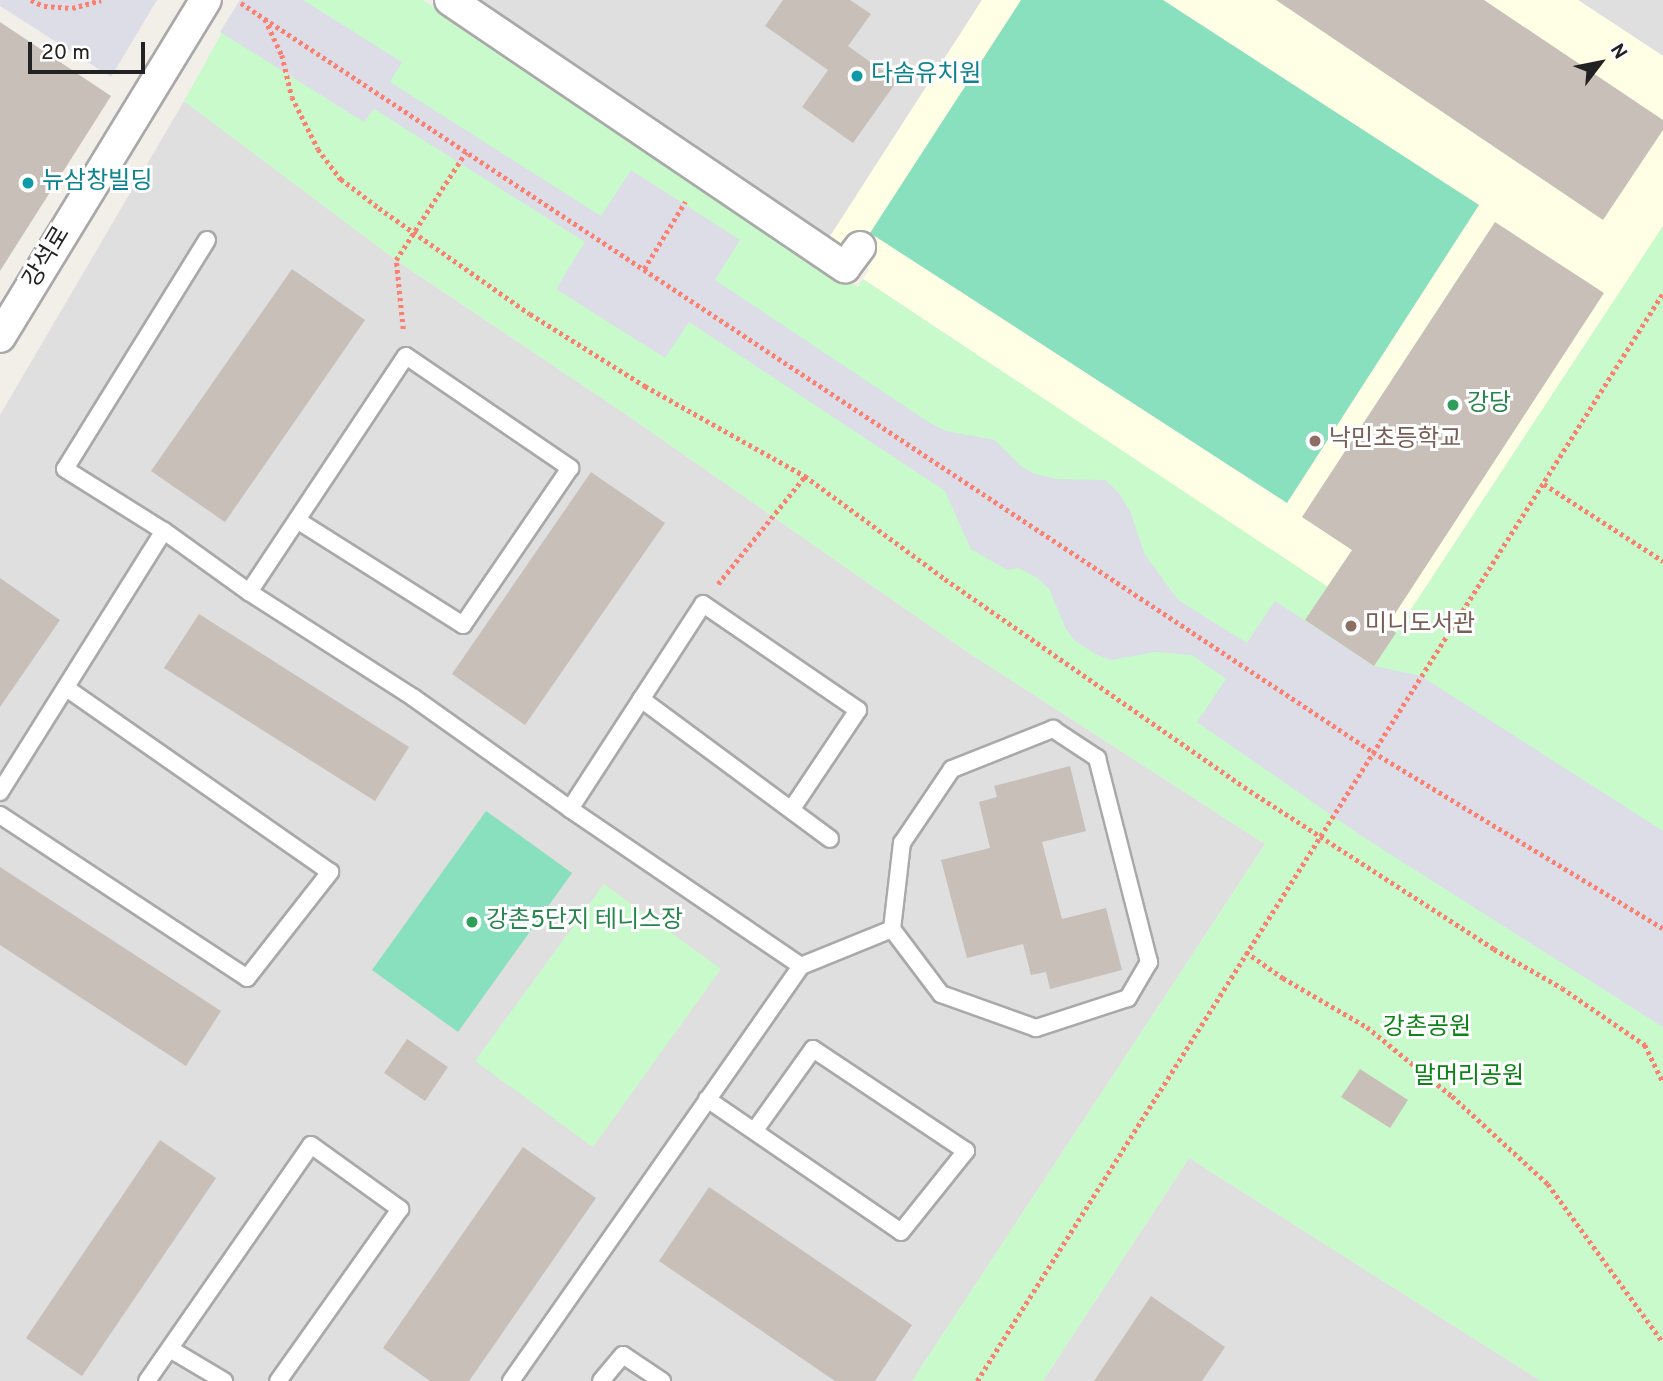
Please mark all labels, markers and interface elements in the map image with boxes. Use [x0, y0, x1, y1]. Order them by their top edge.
scale bar [32, 28, 149, 72]
north arrow [1565, 28, 1635, 98]
text: 20 m [41, 40, 90, 67]
text: N [1604, 40, 1632, 64]
place label: 다솜유치원 [871, 62, 981, 90]
marker: 다솜유치원 [849, 68, 865, 84]
place label: 뉴삼창빌딩 [42, 169, 152, 197]
marker: 뉴삼창빌딩 [20, 175, 36, 191]
street label: 강석로 [19, 222, 77, 294]
place label: 강당 [1467, 391, 1511, 419]
marker: 강당 [1445, 397, 1461, 413]
place label: 낙민초등학교 [1329, 427, 1461, 455]
marker: 낙민초등학교 [1307, 433, 1323, 449]
place label: 미니도서관 [1365, 612, 1475, 640]
marker: 미니도서관 [1343, 618, 1359, 634]
place label: 강촌5단지 테니스장 [486, 908, 683, 936]
marker: 강촌5단지 테니스장 [464, 914, 480, 930]
park label: 강촌공원 [1383, 1015, 1471, 1043]
park label: 말머리공원 [1414, 1064, 1524, 1092]

